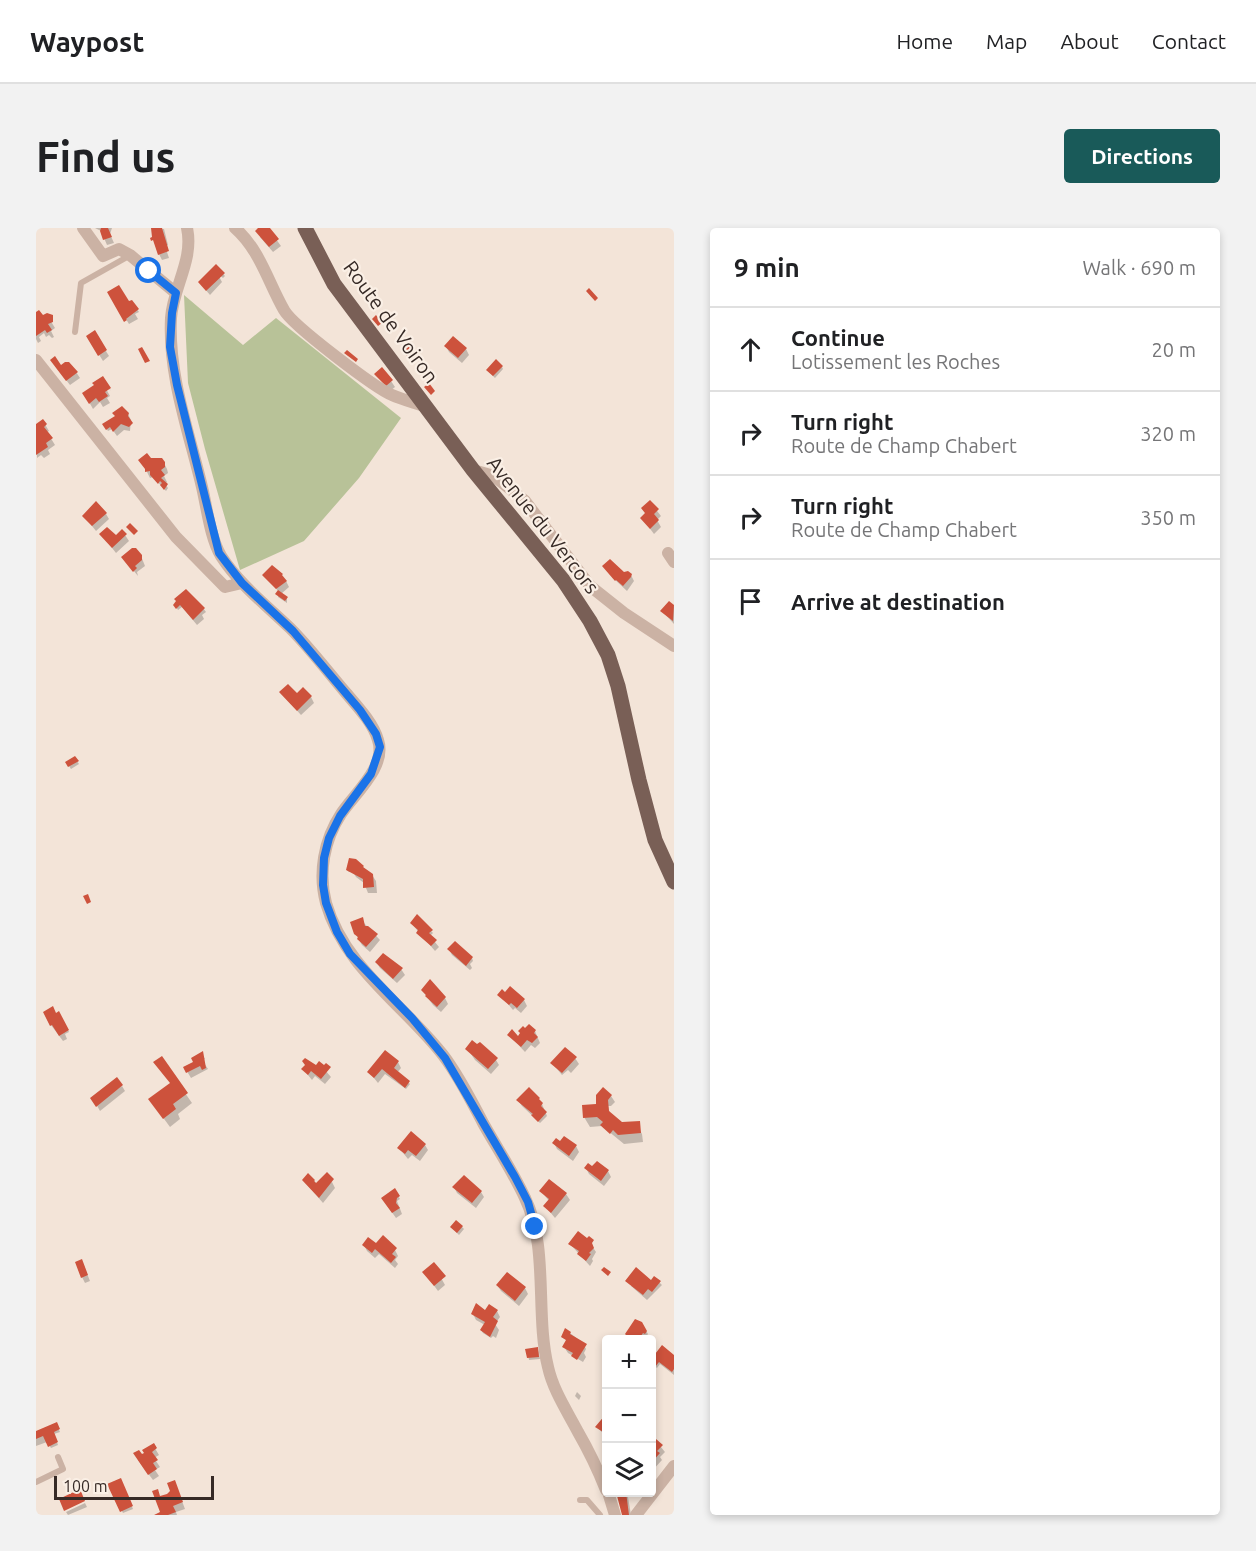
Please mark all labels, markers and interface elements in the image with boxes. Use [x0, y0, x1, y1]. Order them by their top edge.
text: Waypost [30, 26, 144, 57]
text: Home [896, 29, 953, 53]
text: Map [986, 29, 1027, 53]
text: About [1060, 29, 1119, 53]
text: Contact [1152, 29, 1226, 53]
button: Directions [1064, 129, 1220, 183]
text: Find us [36, 133, 175, 180]
text: 9 min [734, 253, 800, 282]
street label: Route de Voiron [339, 256, 443, 387]
text: Walk · 690 m [1083, 256, 1196, 279]
route start [135, 257, 161, 283]
text: Continue [791, 325, 885, 350]
icon: ahead [734, 333, 767, 366]
text: 20 m [1152, 338, 1196, 361]
text: Lotissement les Roches [791, 350, 1000, 373]
text: Turn right [791, 409, 893, 434]
icon: right [734, 417, 767, 450]
text: 320 m [1140, 422, 1196, 445]
text: Route de Champ Chabert [791, 434, 1017, 457]
street label: Avenue du Vercors [483, 452, 604, 598]
text: Turn right [791, 493, 893, 518]
icon: right [734, 501, 767, 534]
text: 350 m [1140, 506, 1196, 529]
text: Route de Champ Chabert [791, 518, 1017, 541]
icon: arrive [734, 585, 767, 618]
text: Arrive at destination [791, 589, 1005, 614]
route end [521, 1213, 547, 1239]
map controls [602, 1335, 656, 1497]
button: + [602, 1335, 656, 1389]
button: − [602, 1389, 656, 1443]
button: layers [602, 1443, 656, 1497]
scale bar [54, 1473, 214, 1500]
text: 100 m [63, 1477, 108, 1495]

